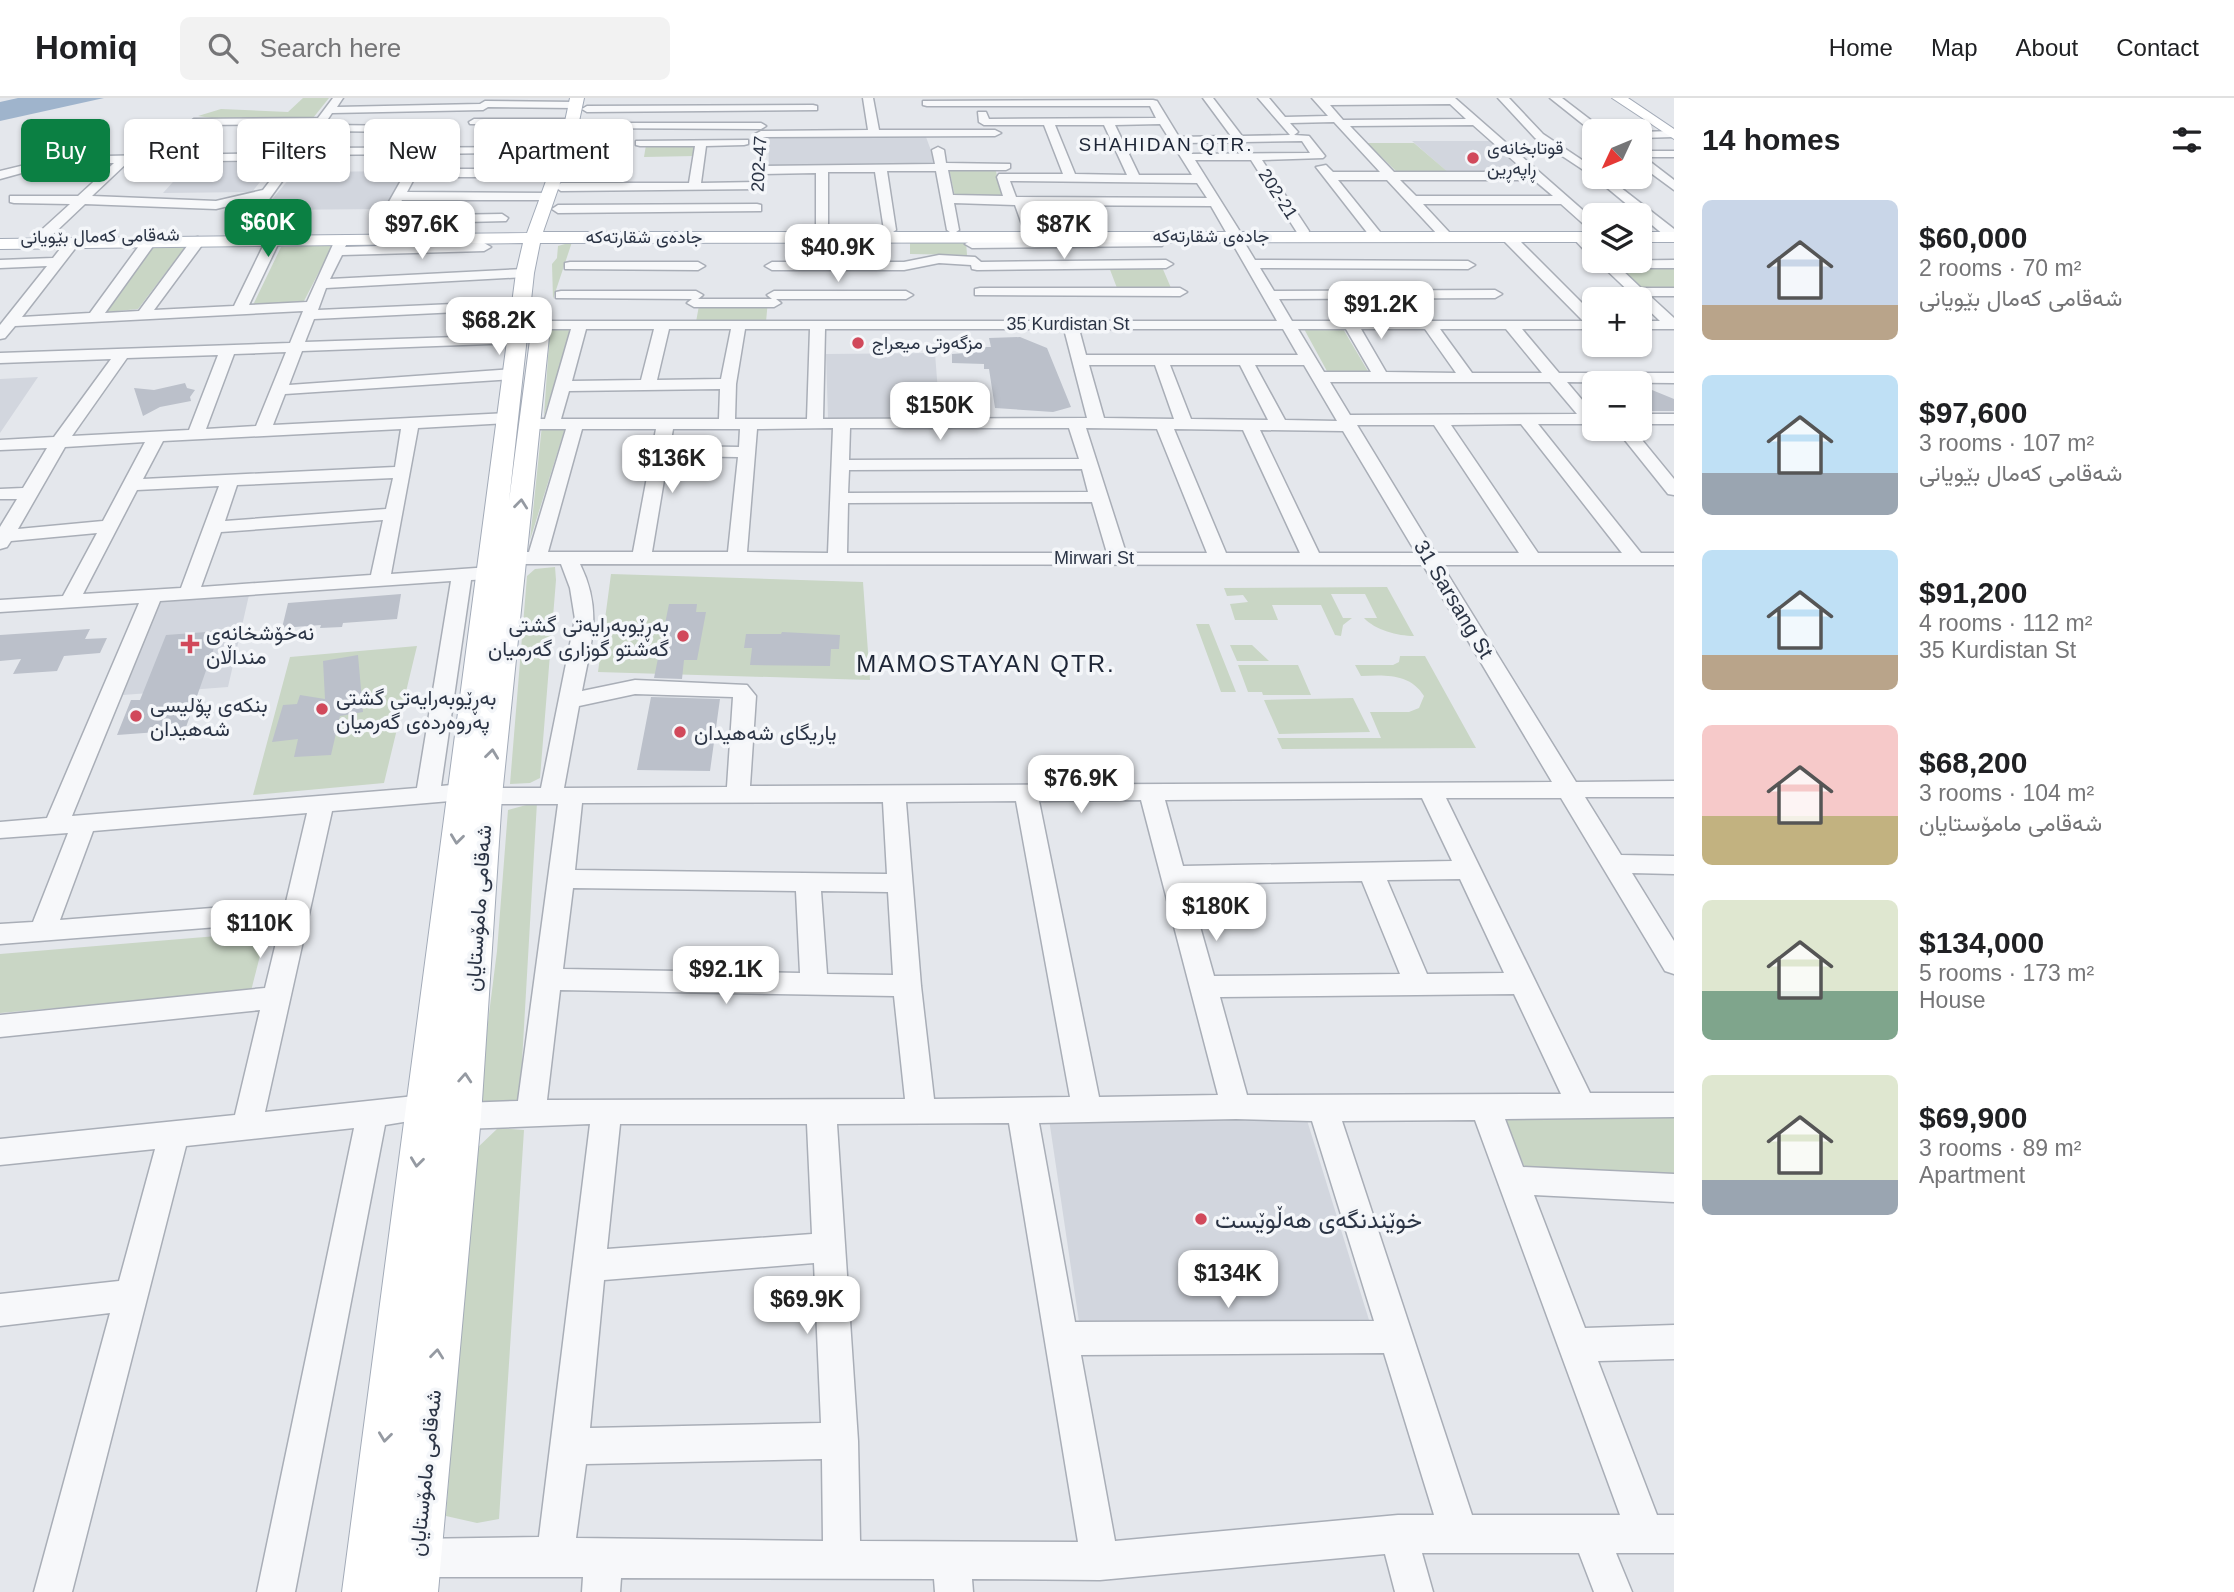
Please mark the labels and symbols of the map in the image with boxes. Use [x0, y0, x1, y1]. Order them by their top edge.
north arrow [1582, 119, 1652, 189]
district label: SHAHIDAN QTR. [1079, 134, 1253, 155]
street label: 202-47 [748, 135, 770, 193]
place label: قوتابخانەی ڕاپەڕین [1487, 138, 1563, 183]
marker: قوتابخانەی ڕاپەڕین [1465, 150, 1481, 166]
street label: 202-21 [1254, 165, 1302, 223]
pin: $60K [227, 200, 309, 259]
pin: $97.6K [365, 202, 479, 261]
pin: $87K [1023, 202, 1105, 261]
street label: شەقامی کەمال بێویانی [20, 225, 180, 248]
pin: $40.9K [781, 225, 895, 284]
street label: جادەی شقارتەکە [1153, 226, 1269, 247]
street label: جادەی شقارتەکە [586, 227, 702, 248]
pin: $91.2K [1324, 282, 1438, 341]
pin: $68.2K [442, 298, 556, 357]
street label: 35 Kurdistan St [1006, 314, 1130, 334]
place label: مزگەوتی میعراج [872, 333, 983, 355]
marker: مزگەوتی میعراج [850, 335, 866, 351]
pin: $150K [891, 382, 989, 442]
pin: $136K [623, 436, 721, 495]
one-way arrow [513, 498, 528, 509]
street label: 31 Sarsang St [1410, 536, 1498, 662]
street label: Mirwari St [1054, 548, 1134, 568]
place label: بەڕێوبەرایەتی گشتی گەشتو گوزاری گەرمیان [488, 613, 669, 662]
place label: نەخۆشخانەی منداڵان [206, 621, 314, 669]
marker: بەڕێوبەرایەتی گشتی گەشتو گوزاری گەرمیان [675, 628, 691, 644]
marker: نەخۆشخانەی منداڵان [180, 634, 200, 654]
district label: MAMOSTAYAN QTR. [856, 650, 1116, 677]
place label: بەڕێوبەرایەتی گشتی پەروەردەی گەرمیان [336, 686, 497, 736]
place label: بنکەی پۆلیسی شەهیدان [150, 693, 268, 741]
marker: بەڕێوبەرایەتی گشتی پەروەردەی گەرمیان [314, 701, 330, 717]
marker: بنکەی پۆلیسی شەهیدان [128, 708, 144, 724]
place label: یاریگای شەهیدان [694, 721, 837, 746]
marker: یاریگای شەهیدان [672, 724, 688, 740]
one-way arrow [485, 748, 500, 760]
pin: $76.9K [1024, 756, 1138, 815]
street label: شەقامی مامۆستایان [461, 824, 497, 992]
one-way arrow [449, 833, 464, 845]
pin: $180K [1167, 884, 1265, 943]
pin: $110K [211, 900, 309, 960]
pin: $92.1K [669, 946, 783, 1006]
one-way arrow [457, 1073, 472, 1084]
one-way arrow [410, 1156, 425, 1168]
place label: خوێندنگەی هەڵوێست [1215, 1205, 1422, 1235]
marker: خوێندنگەی هەڵوێست [1193, 1211, 1209, 1227]
pin: $134K [1179, 1250, 1277, 1310]
pin: $69.9K [750, 1276, 864, 1336]
one-way arrow [430, 1348, 445, 1359]
street label: شەقامی مامۆستایان [405, 1389, 447, 1558]
one-way arrow [377, 1431, 392, 1443]

